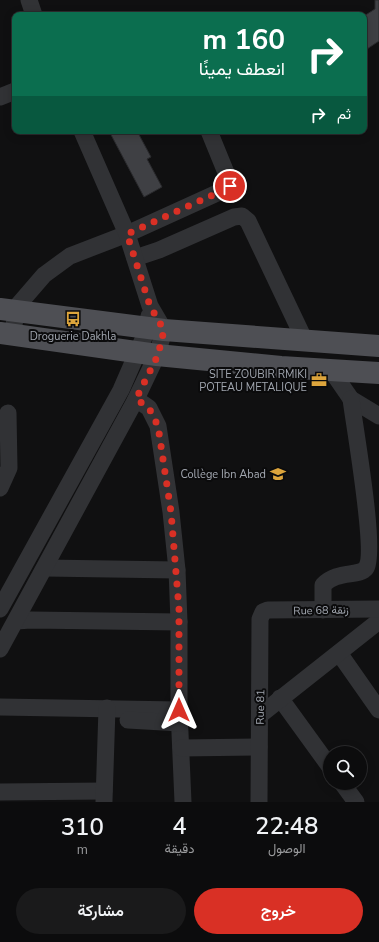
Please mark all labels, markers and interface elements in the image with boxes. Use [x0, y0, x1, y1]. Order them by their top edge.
text: 160 m [202, 21, 285, 59]
icon: right [299, 28, 351, 80]
text: انعطف يمينًا [199, 57, 285, 81]
icon: right [307, 104, 329, 126]
text: ثم [337, 104, 351, 124]
pin [213, 169, 247, 203]
icon: arrive [219, 175, 241, 197]
bus stop icon: Droguerie Dakhla [64, 310, 82, 328]
place label: Droguerie Dakhla [30, 329, 116, 344]
place label: SITE ZOUBIR RMIKI POTEAU METALIQUE [199, 367, 307, 395]
office icon: SITE ZOUBIR RMIKI POTEAU METALIQUE [310, 371, 328, 389]
school or university icon: Collège Ibn Abad [269, 465, 287, 483]
place label: Collège Ibn Abad [180, 467, 266, 482]
street label: Rue 68 زنقة [293, 603, 349, 618]
position arrow [158, 689, 200, 731]
street label: Rue 81 [253, 689, 268, 725]
map controls [323, 746, 367, 790]
button: search [323, 746, 367, 790]
text: 4 [172, 810, 187, 842]
text: 22:48 [255, 810, 318, 842]
text: 310 [61, 811, 104, 843]
text: دقيقة [164, 840, 195, 858]
text: الوصول [268, 840, 306, 858]
text: m [77, 841, 88, 859]
button: مشاركة [16, 888, 186, 934]
button: خروج [194, 888, 363, 934]

